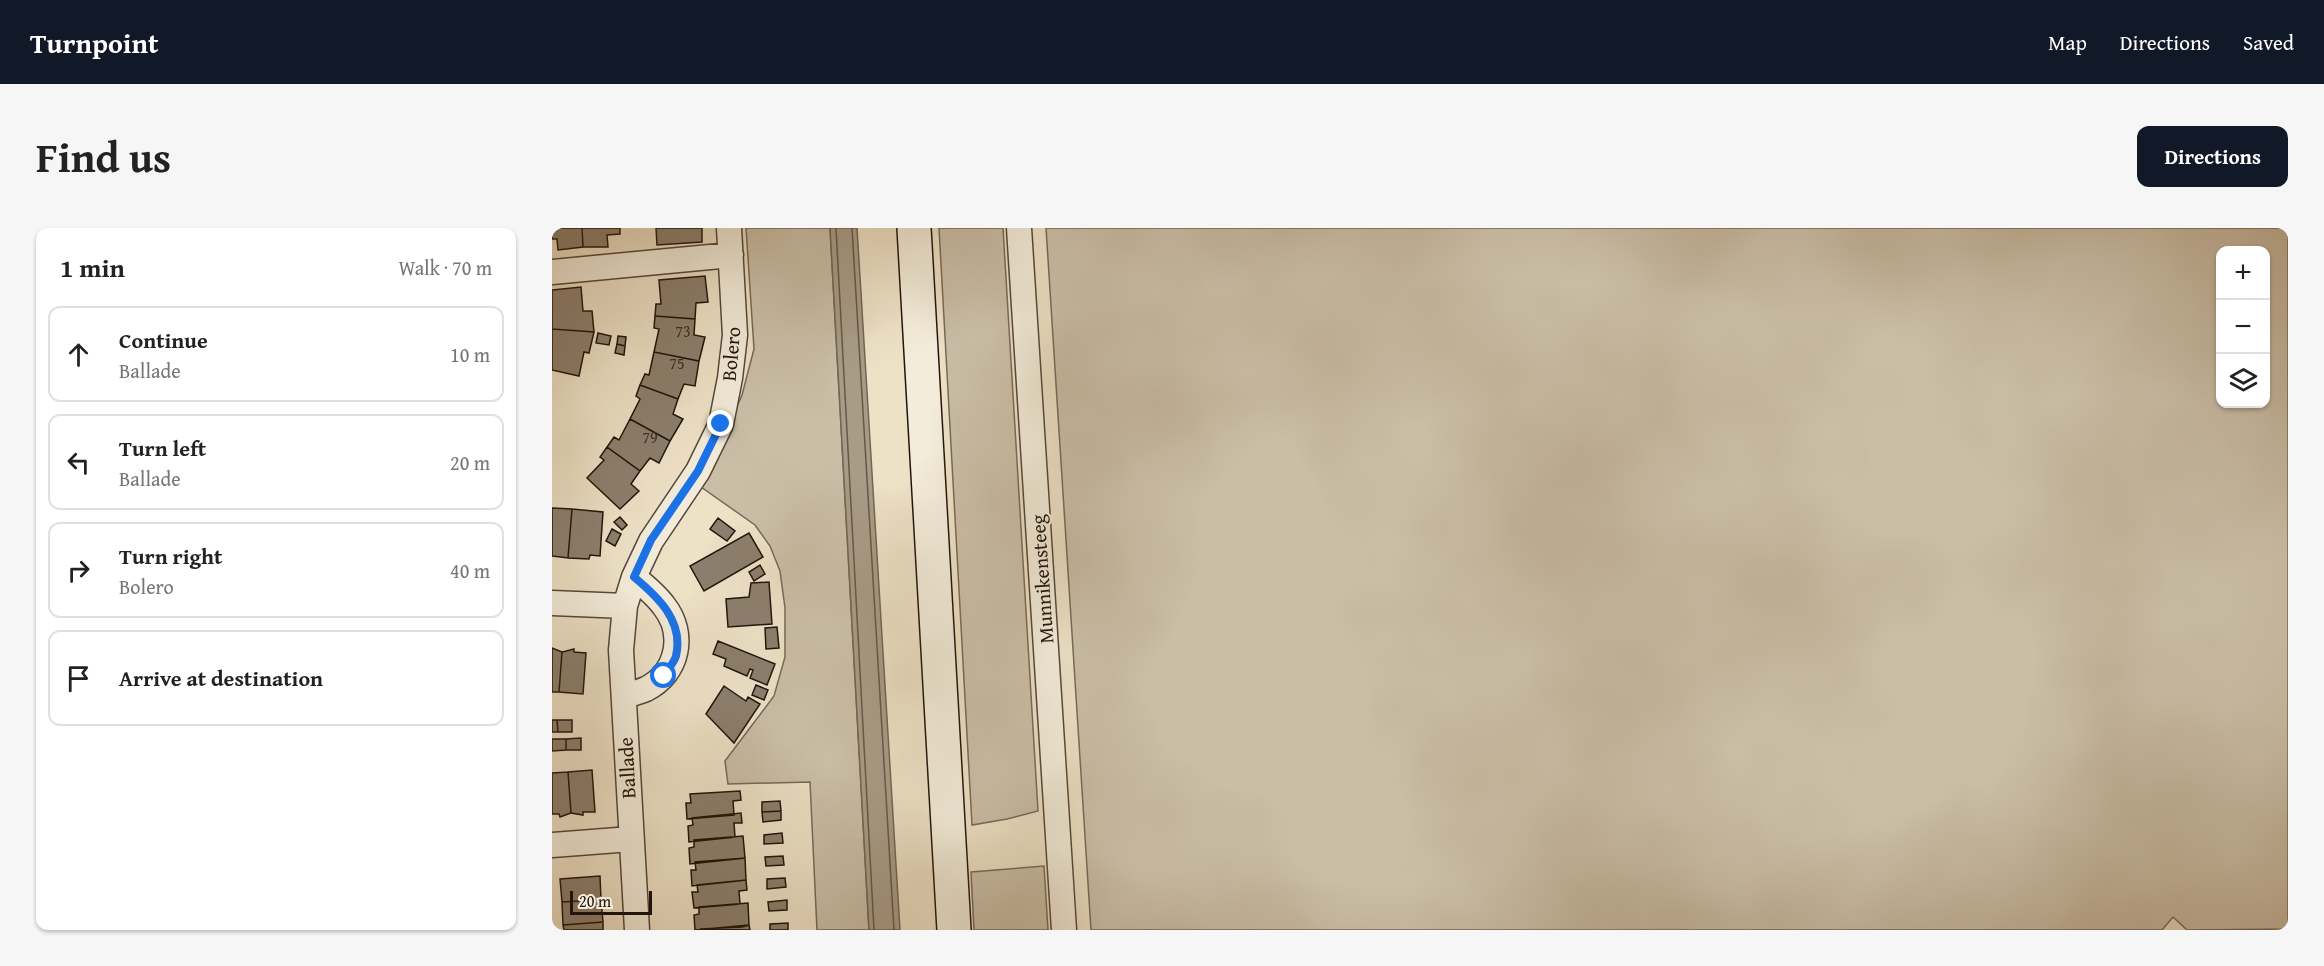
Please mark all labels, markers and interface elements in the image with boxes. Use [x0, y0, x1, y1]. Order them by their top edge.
text: Turnpoint [30, 22, 159, 63]
text: Map [2048, 27, 2087, 58]
text: Directions [2120, 27, 2210, 58]
text: Saved [2243, 27, 2294, 58]
text: Find us [36, 126, 171, 187]
button: Directions [2137, 126, 2288, 187]
map controls [2216, 246, 2270, 408]
button: + [2216, 246, 2270, 300]
text: 1 min [60, 248, 125, 287]
text: Walk · 70 m [398, 253, 492, 282]
button: − [2216, 300, 2270, 354]
house number: 73 [675, 319, 691, 343]
text: Continue [119, 324, 208, 356]
street label: Bolero [714, 325, 747, 382]
icon: ahead [62, 338, 95, 371]
text: 10 m [450, 340, 490, 369]
house number: 75 [669, 351, 685, 375]
button: layers [2216, 354, 2270, 408]
text: Ballade [119, 356, 181, 385]
route end [707, 410, 733, 436]
house number: 79 [642, 425, 658, 449]
text: Turn left [119, 432, 206, 464]
icon: left [62, 446, 95, 479]
text: 20 m [450, 448, 490, 477]
text: Ballade [119, 464, 181, 493]
street label: Munnikensteeg [1023, 513, 1060, 645]
text: Turn right [119, 540, 222, 572]
icon: right [62, 554, 95, 587]
text: 40 m [450, 556, 490, 585]
text: Bolero [119, 572, 174, 601]
icon: arrive [62, 662, 95, 695]
text: Arrive at destination [119, 662, 323, 694]
route start [650, 662, 676, 688]
street label: Ballade [610, 737, 643, 800]
scale bar [570, 888, 652, 916]
text: 20 m [579, 889, 611, 913]

